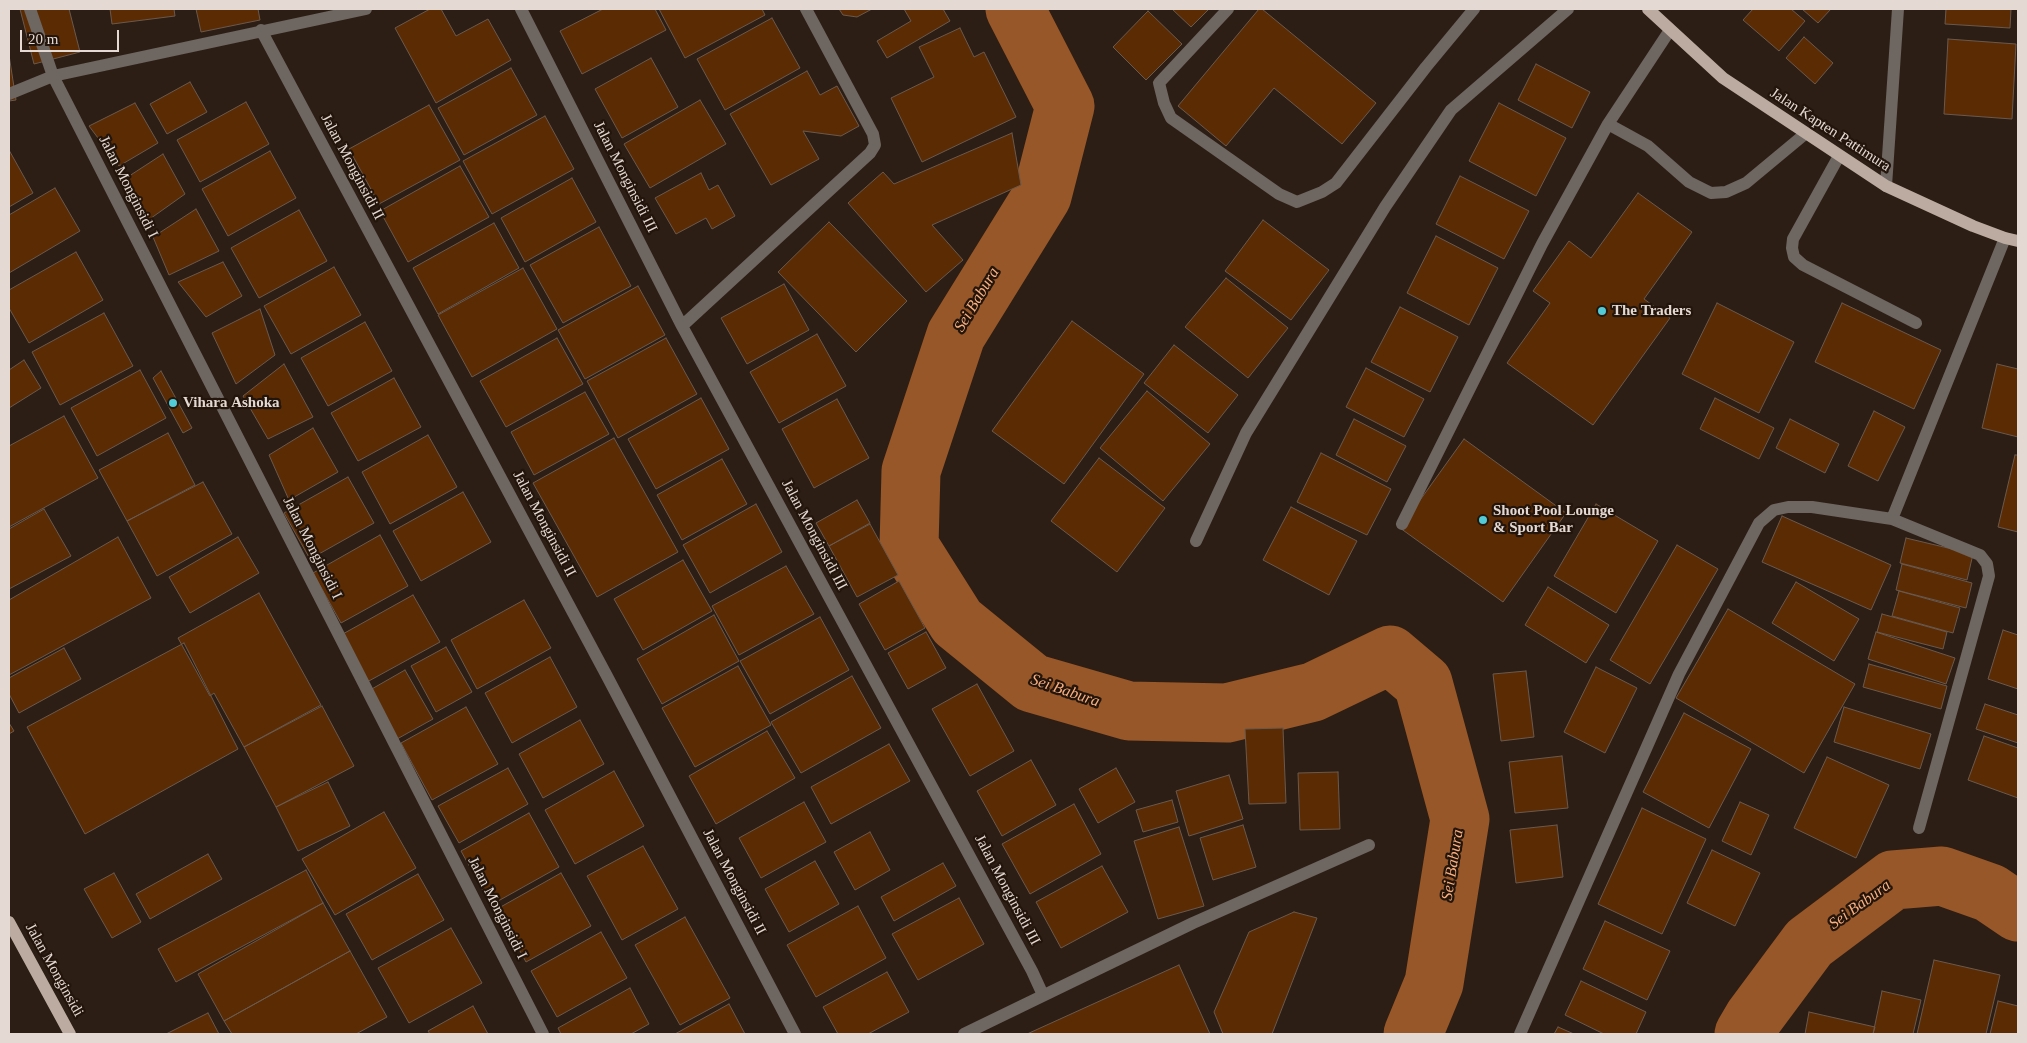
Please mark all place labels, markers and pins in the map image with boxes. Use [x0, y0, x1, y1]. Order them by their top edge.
place label: The Traders [1612, 302, 1691, 320]
marker: The Traders [1596, 305, 1608, 317]
place label: Vihara Ashoka [183, 394, 280, 412]
marker: Vihara Ashoka [167, 397, 179, 409]
place label: Shoot Pool Lounge & Sport Bar [1493, 502, 1614, 537]
marker: Shoot Pool Lounge & Sport Bar [1477, 514, 1489, 526]

